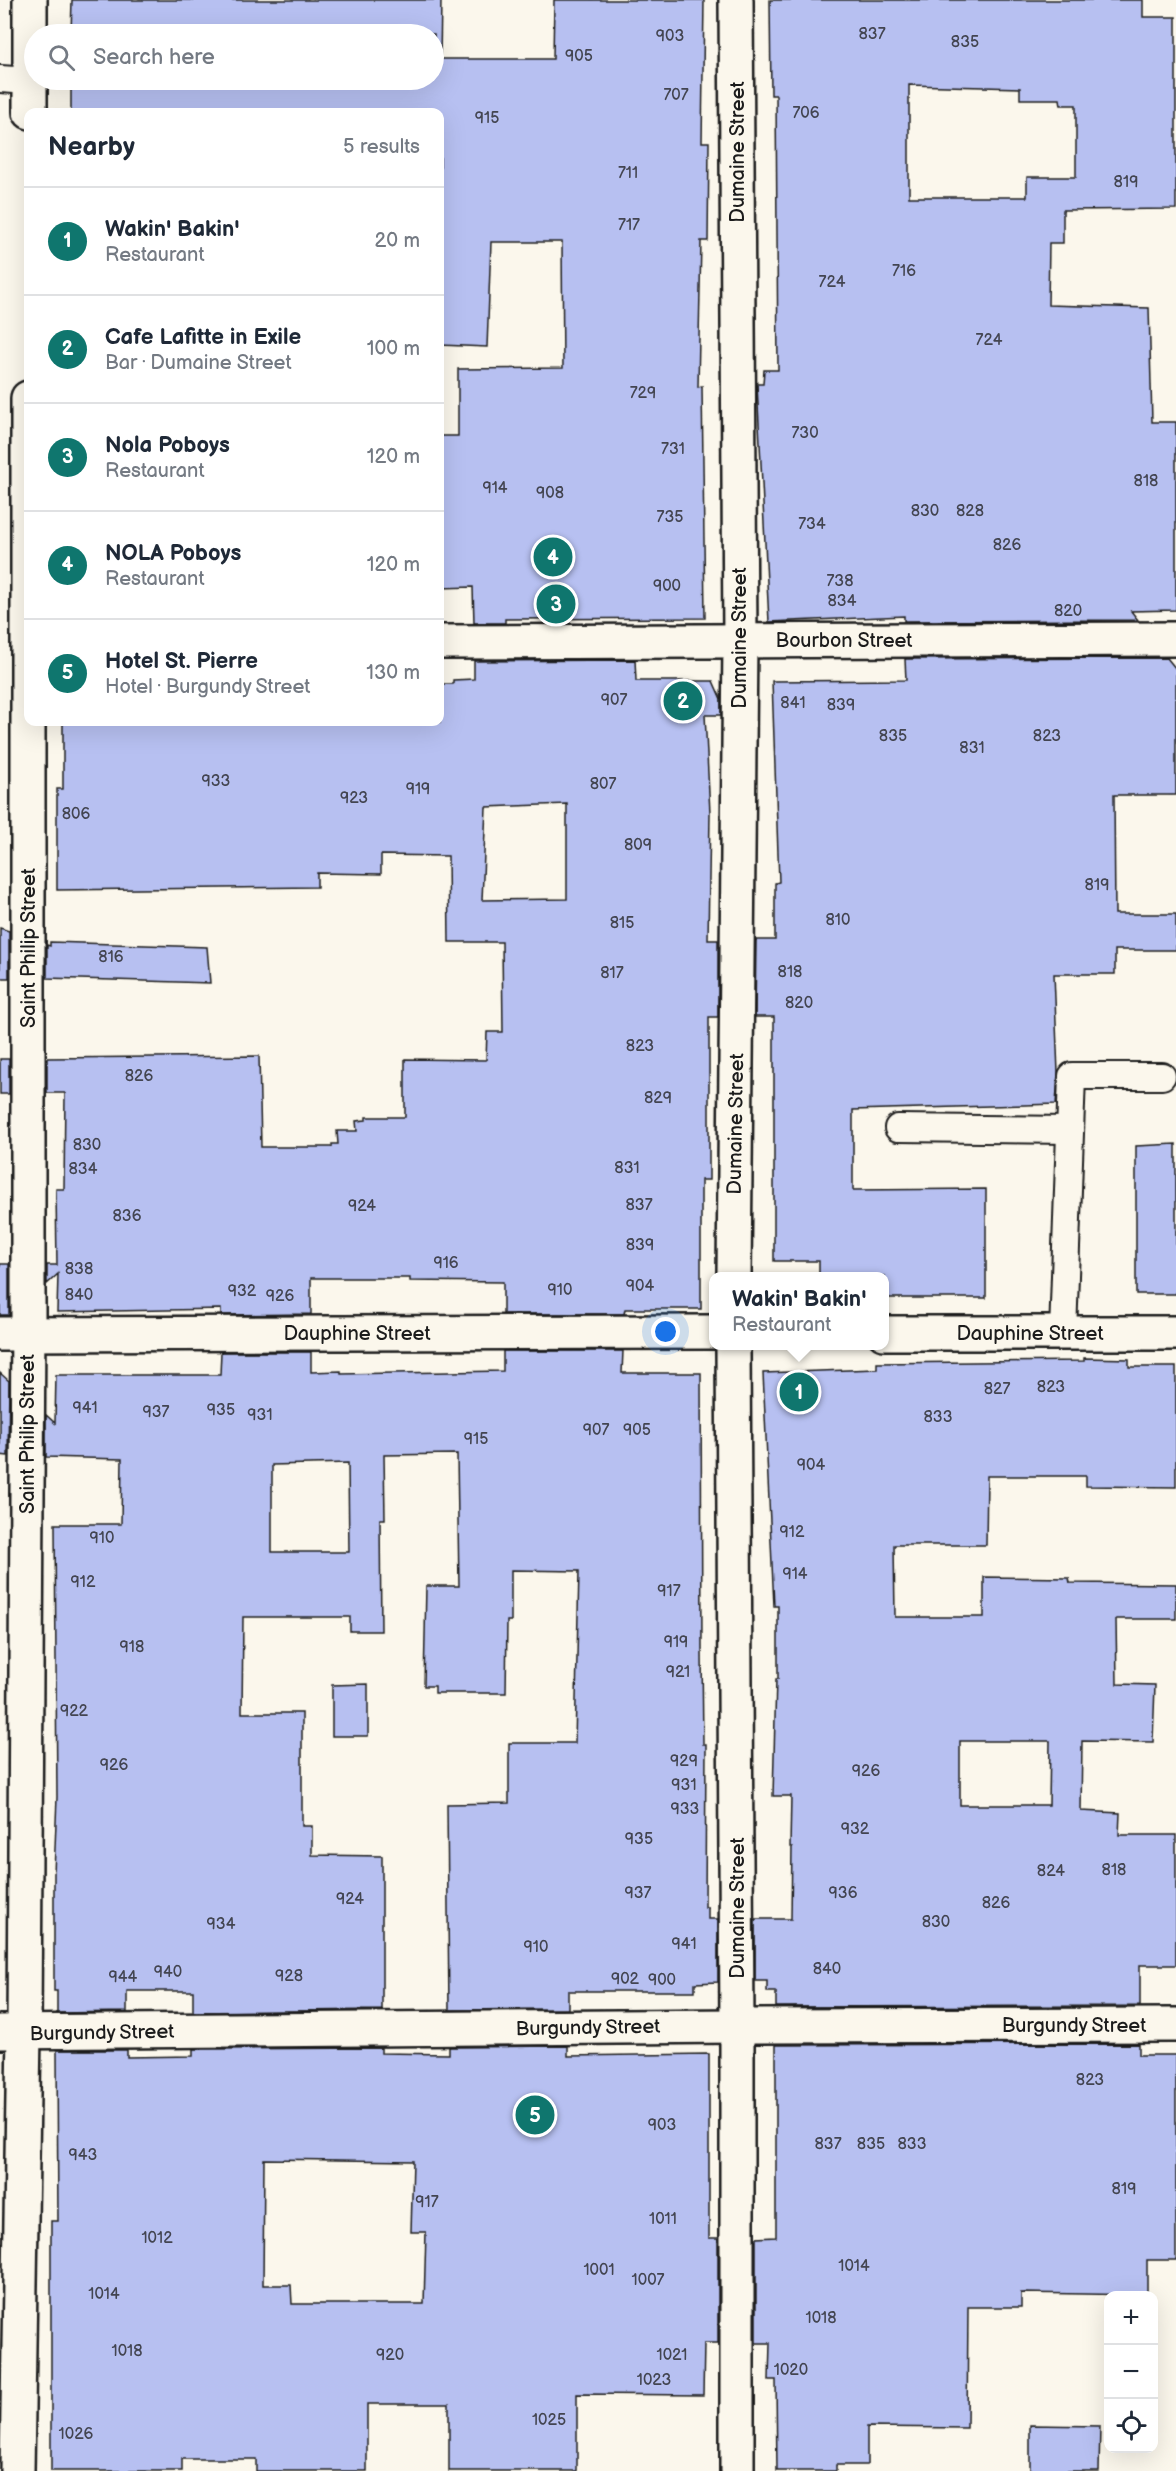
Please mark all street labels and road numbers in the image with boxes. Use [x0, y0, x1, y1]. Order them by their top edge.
street label: Dumaine Street [726, 81, 750, 223]
street label: Dumaine Street [728, 567, 752, 709]
street label: Bourbon Street [775, 629, 913, 653]
street label: Saint Philip Street [17, 868, 41, 1028]
street label: Dumaine Street [723, 1053, 749, 1195]
street label: Dauphine Street [283, 1322, 431, 1346]
street label: Dauphine Street [956, 1322, 1104, 1346]
street label: Saint Philip Street [16, 1354, 40, 1514]
street label: Dumaine Street [726, 1837, 750, 1979]
street label: Burgundy Street [1002, 2014, 1146, 2038]
street label: Burgundy Street [515, 2015, 661, 2041]
street label: Burgundy Street [29, 2020, 175, 2046]

